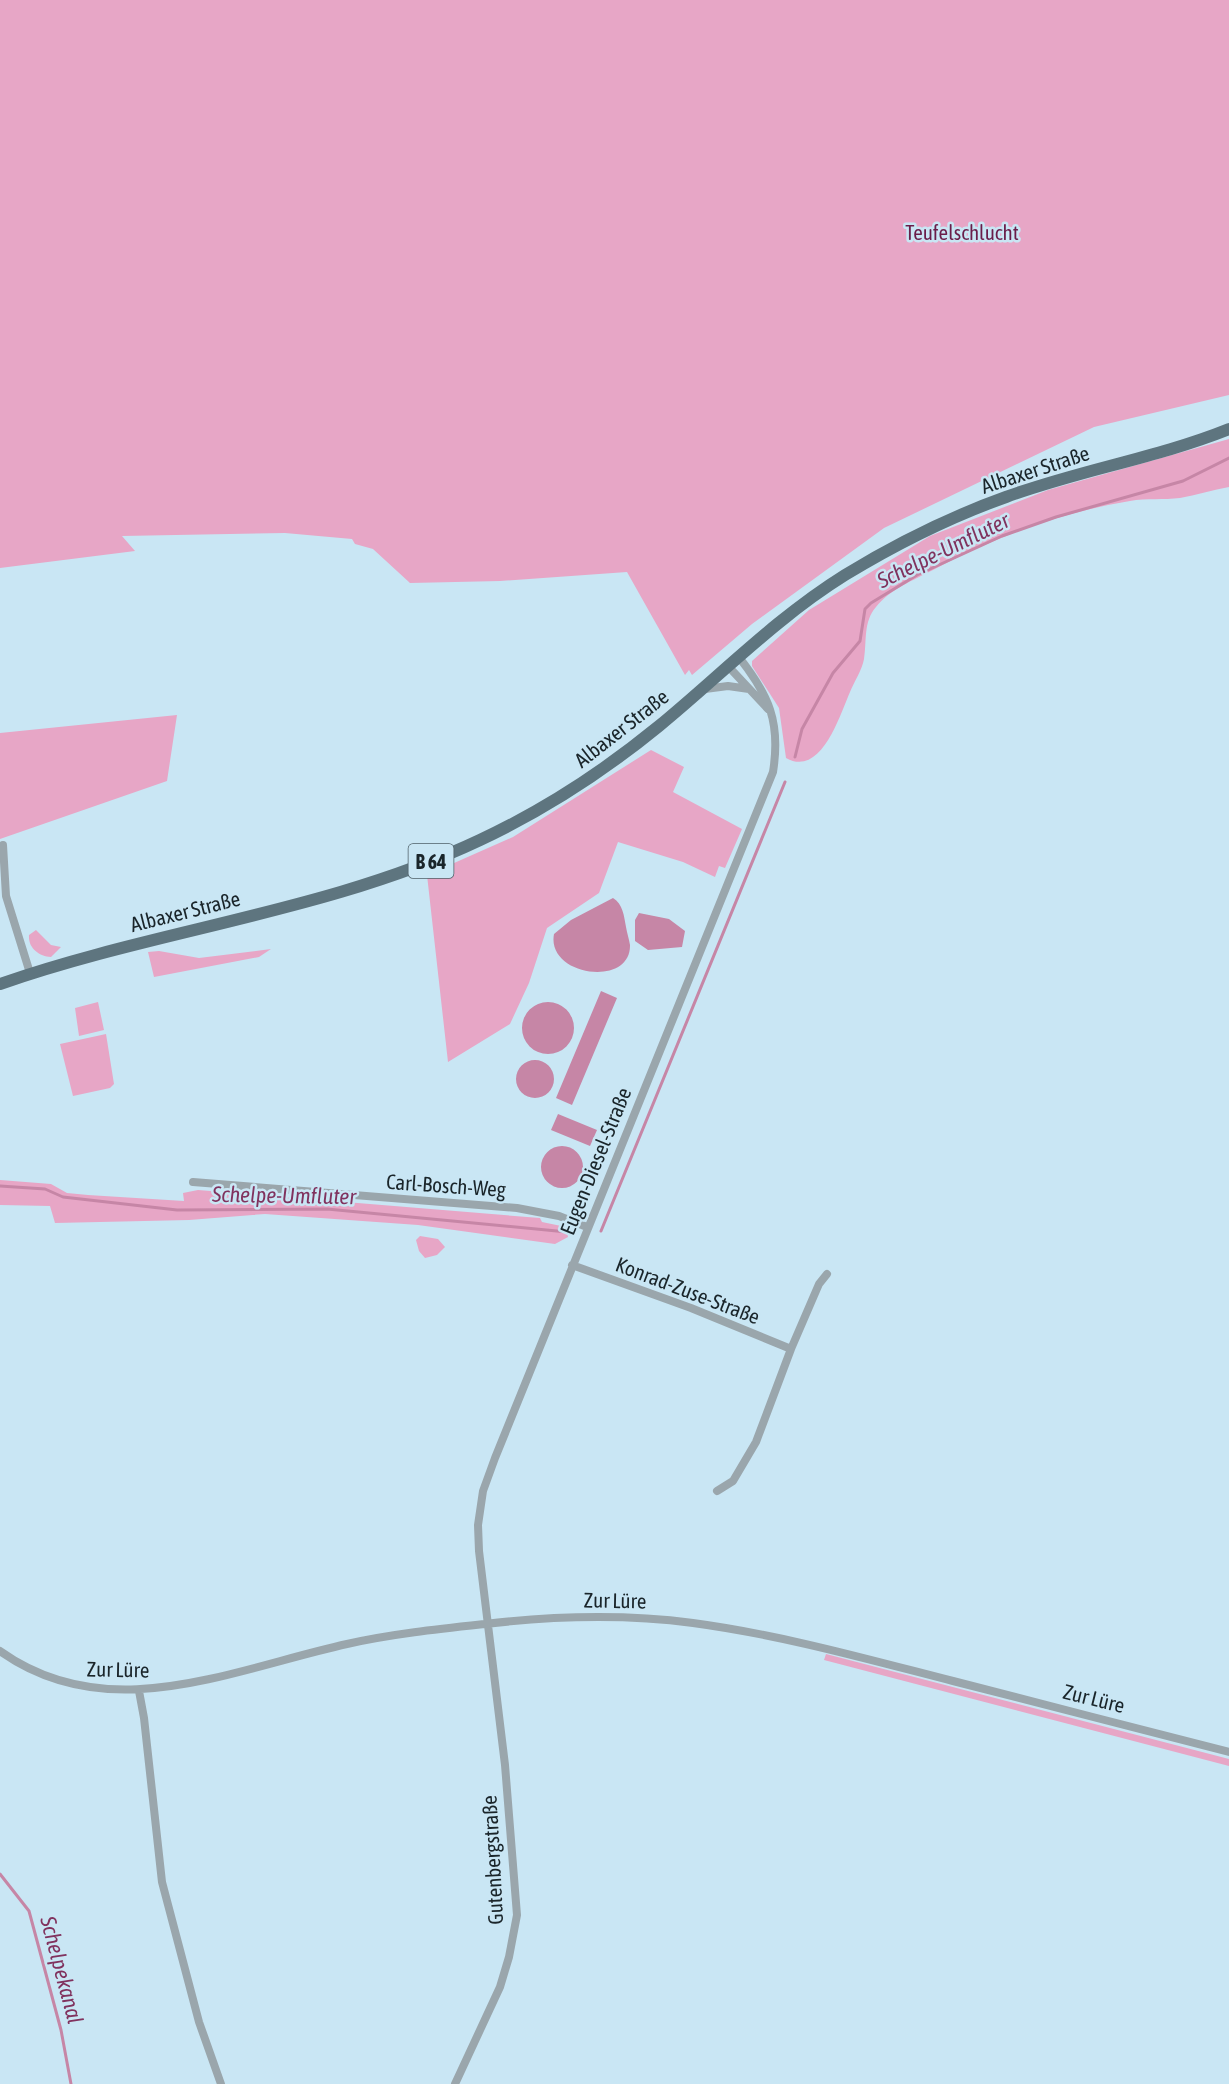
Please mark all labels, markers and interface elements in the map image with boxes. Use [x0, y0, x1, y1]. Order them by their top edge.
park label: Teufelschlucht [905, 220, 1019, 244]
street label: Albaxer Straße [978, 440, 1092, 498]
water label: Schelpe-Umfluter [872, 506, 1015, 594]
street label: Albaxer Straße [569, 684, 673, 772]
road number: B 64 [408, 844, 454, 878]
street label: Albaxer Straße [128, 886, 242, 936]
street label: Eugen-Diesel-Straße [555, 1084, 635, 1238]
street label: Carl-Bosch-Weg [385, 1169, 507, 1201]
water label: Schelpe-Umfluter [211, 1181, 358, 1209]
street label: Konrad-Zuse-Straße [613, 1252, 763, 1328]
street label: Zur Lüre [583, 1587, 647, 1613]
street label: Zur Lüre [86, 1656, 150, 1682]
street label: Zur Lüre [1061, 1679, 1127, 1717]
street label: Gutenbergstraße [477, 1795, 507, 1925]
water label: Schelpekanal [35, 1912, 89, 2027]

